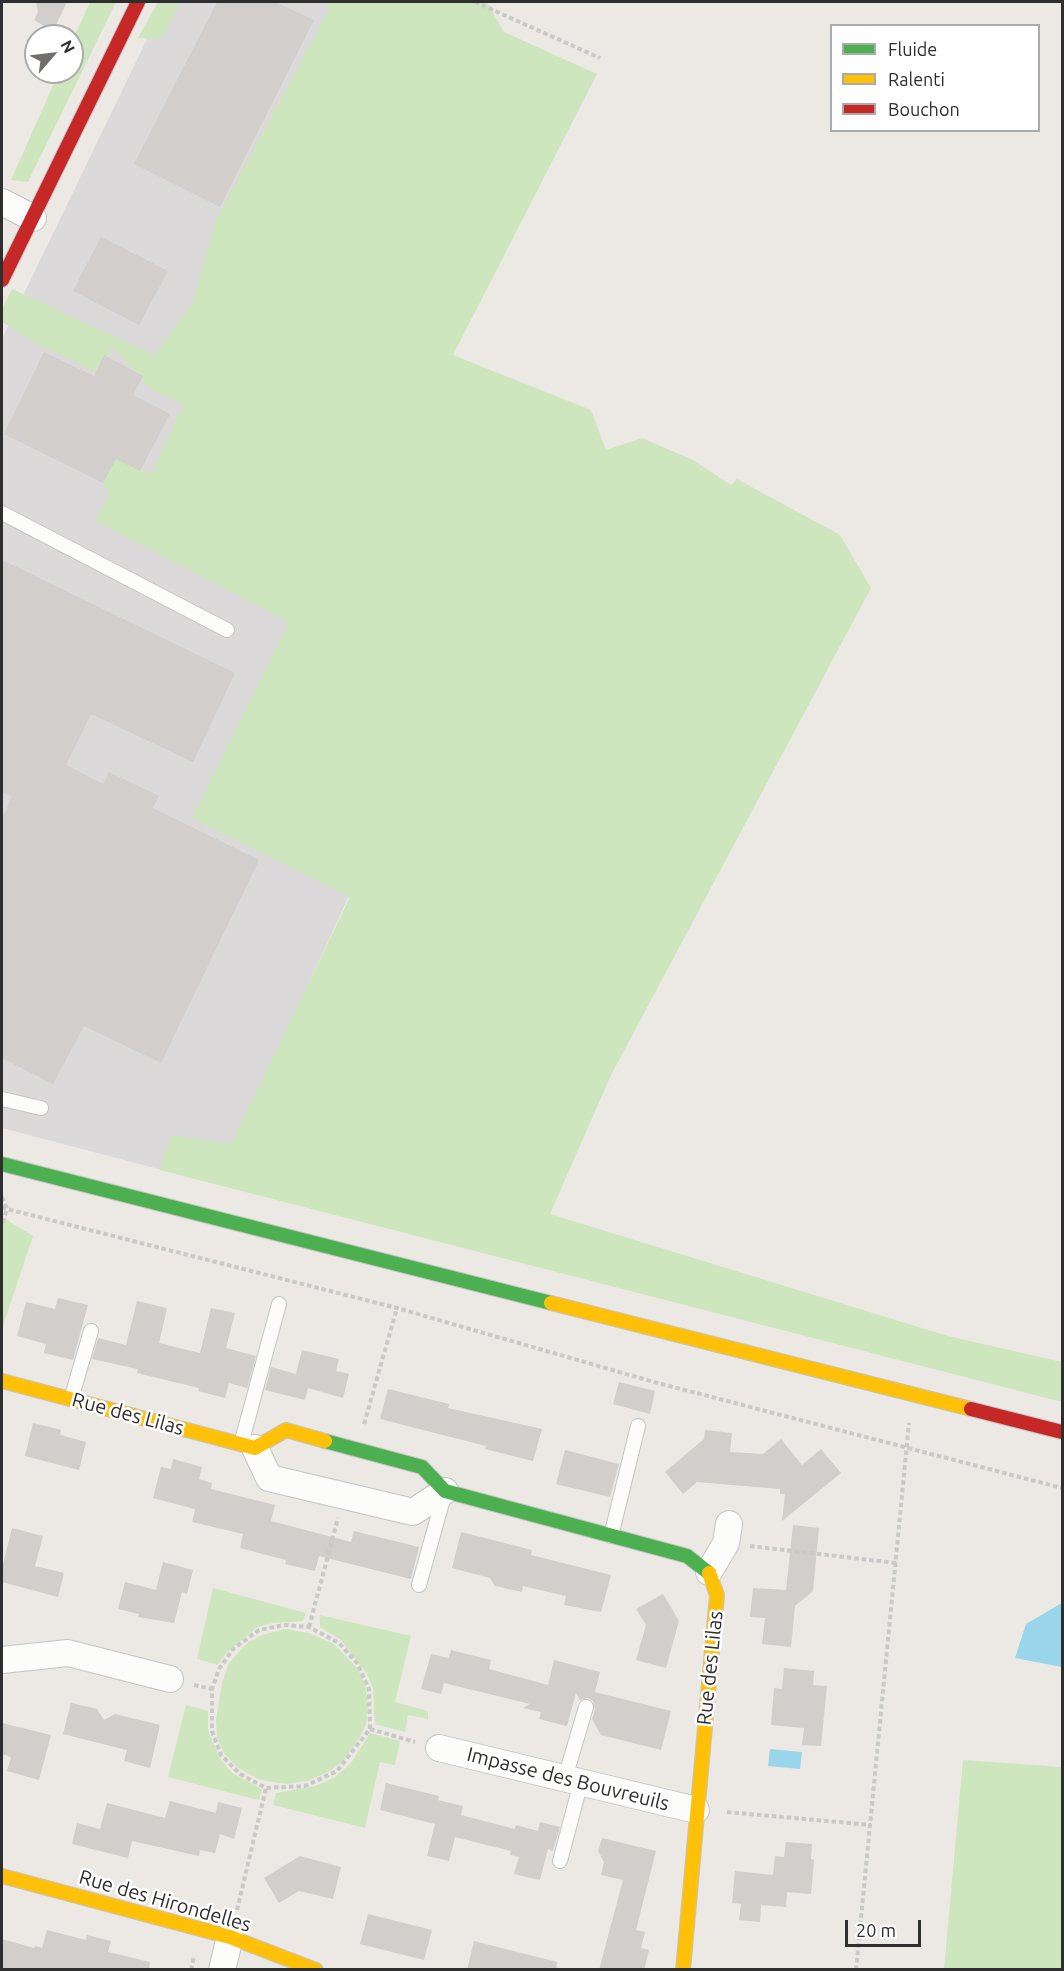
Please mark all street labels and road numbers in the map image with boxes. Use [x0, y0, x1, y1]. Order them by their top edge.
street label: Rue des Lilas [69, 1388, 187, 1440]
street label: Rue des Lilas [692, 1610, 728, 1726]
street label: Impasse des Bouvreuils [464, 1742, 672, 1816]
street label: Rue des Hirondelles [76, 1865, 254, 1937]

